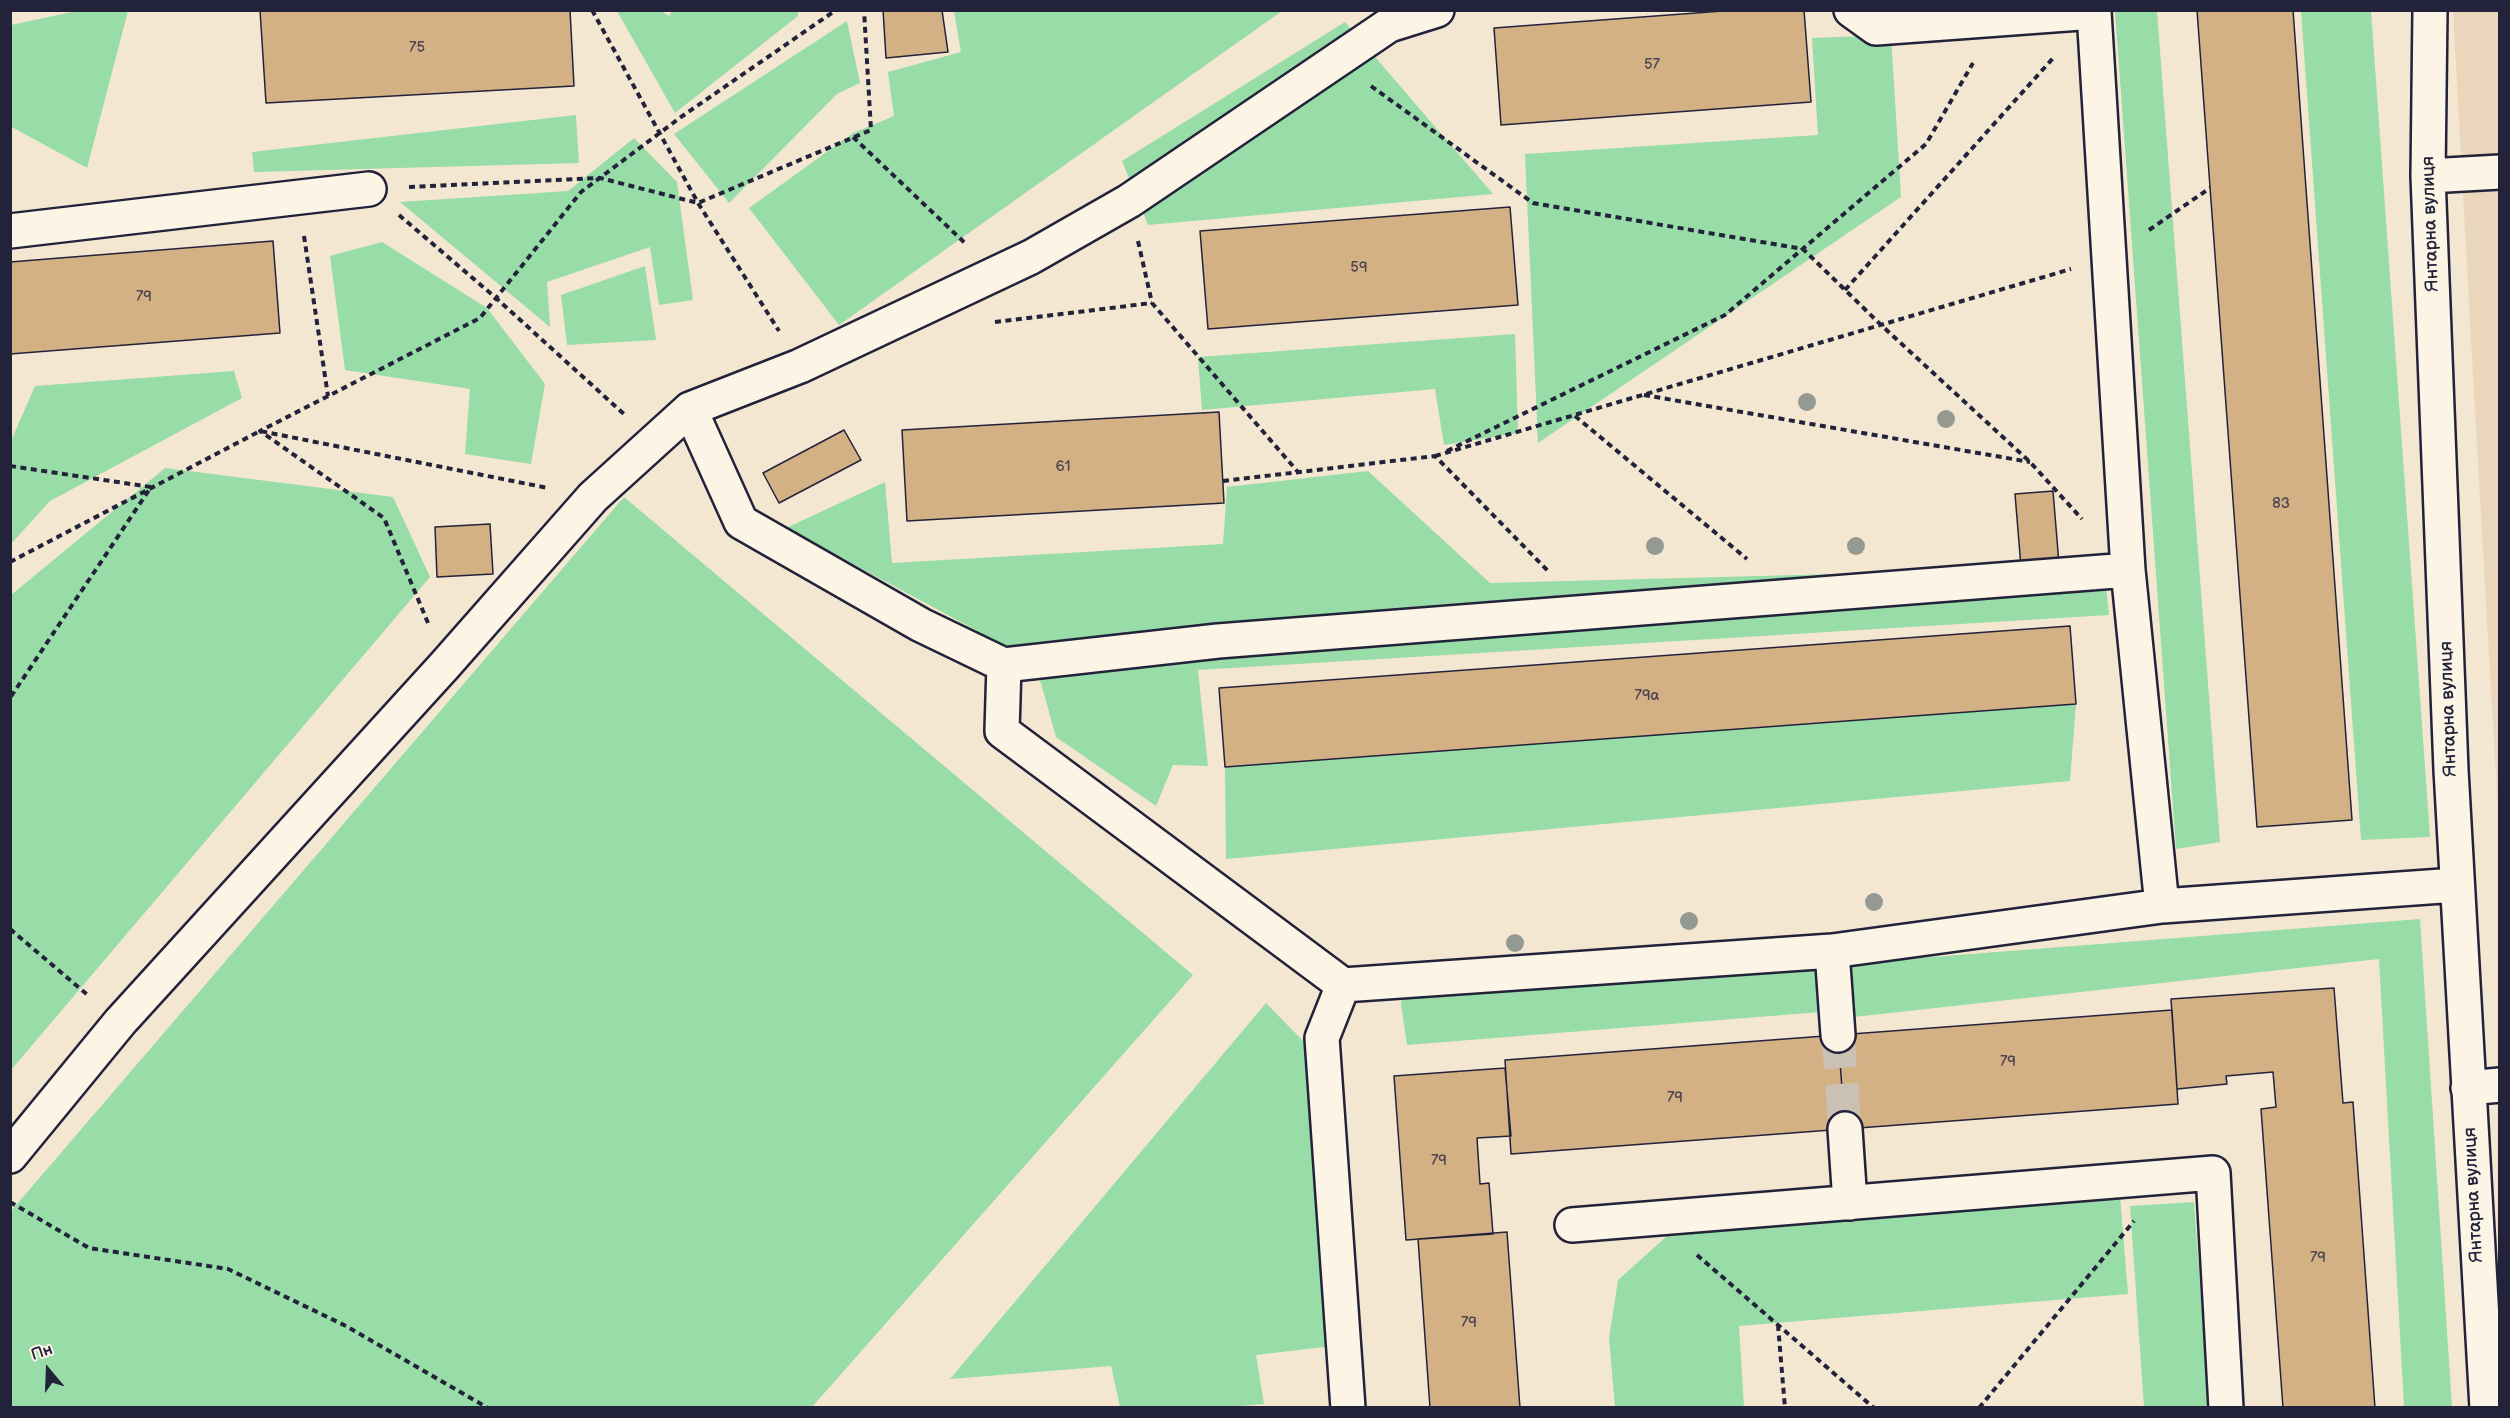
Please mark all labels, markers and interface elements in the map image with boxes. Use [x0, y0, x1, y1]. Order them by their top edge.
house number: 75 [409, 39, 425, 57]
house number: 57 [1644, 56, 1660, 74]
street label: Янтарна вулиця [2418, 156, 2444, 292]
house number: 59 [1350, 259, 1368, 277]
house number: 79 [136, 288, 152, 306]
house number: 61 [1056, 458, 1070, 476]
house number: 83 [2272, 495, 2290, 513]
street label: Янтарна вулиця [2436, 641, 2462, 777]
house number: 79а [1635, 687, 1659, 705]
house number: 79 [2000, 1053, 2016, 1071]
house number: 79 [1667, 1089, 1683, 1107]
street label: Янтарна вулиця [2460, 1127, 2488, 1263]
house number: 79 [1431, 1152, 1447, 1170]
house number: 79 [2310, 1249, 2326, 1267]
house number: 79 [1461, 1314, 1477, 1332]
north arrow [18, 1340, 78, 1400]
text: Пн [29, 1340, 55, 1365]

